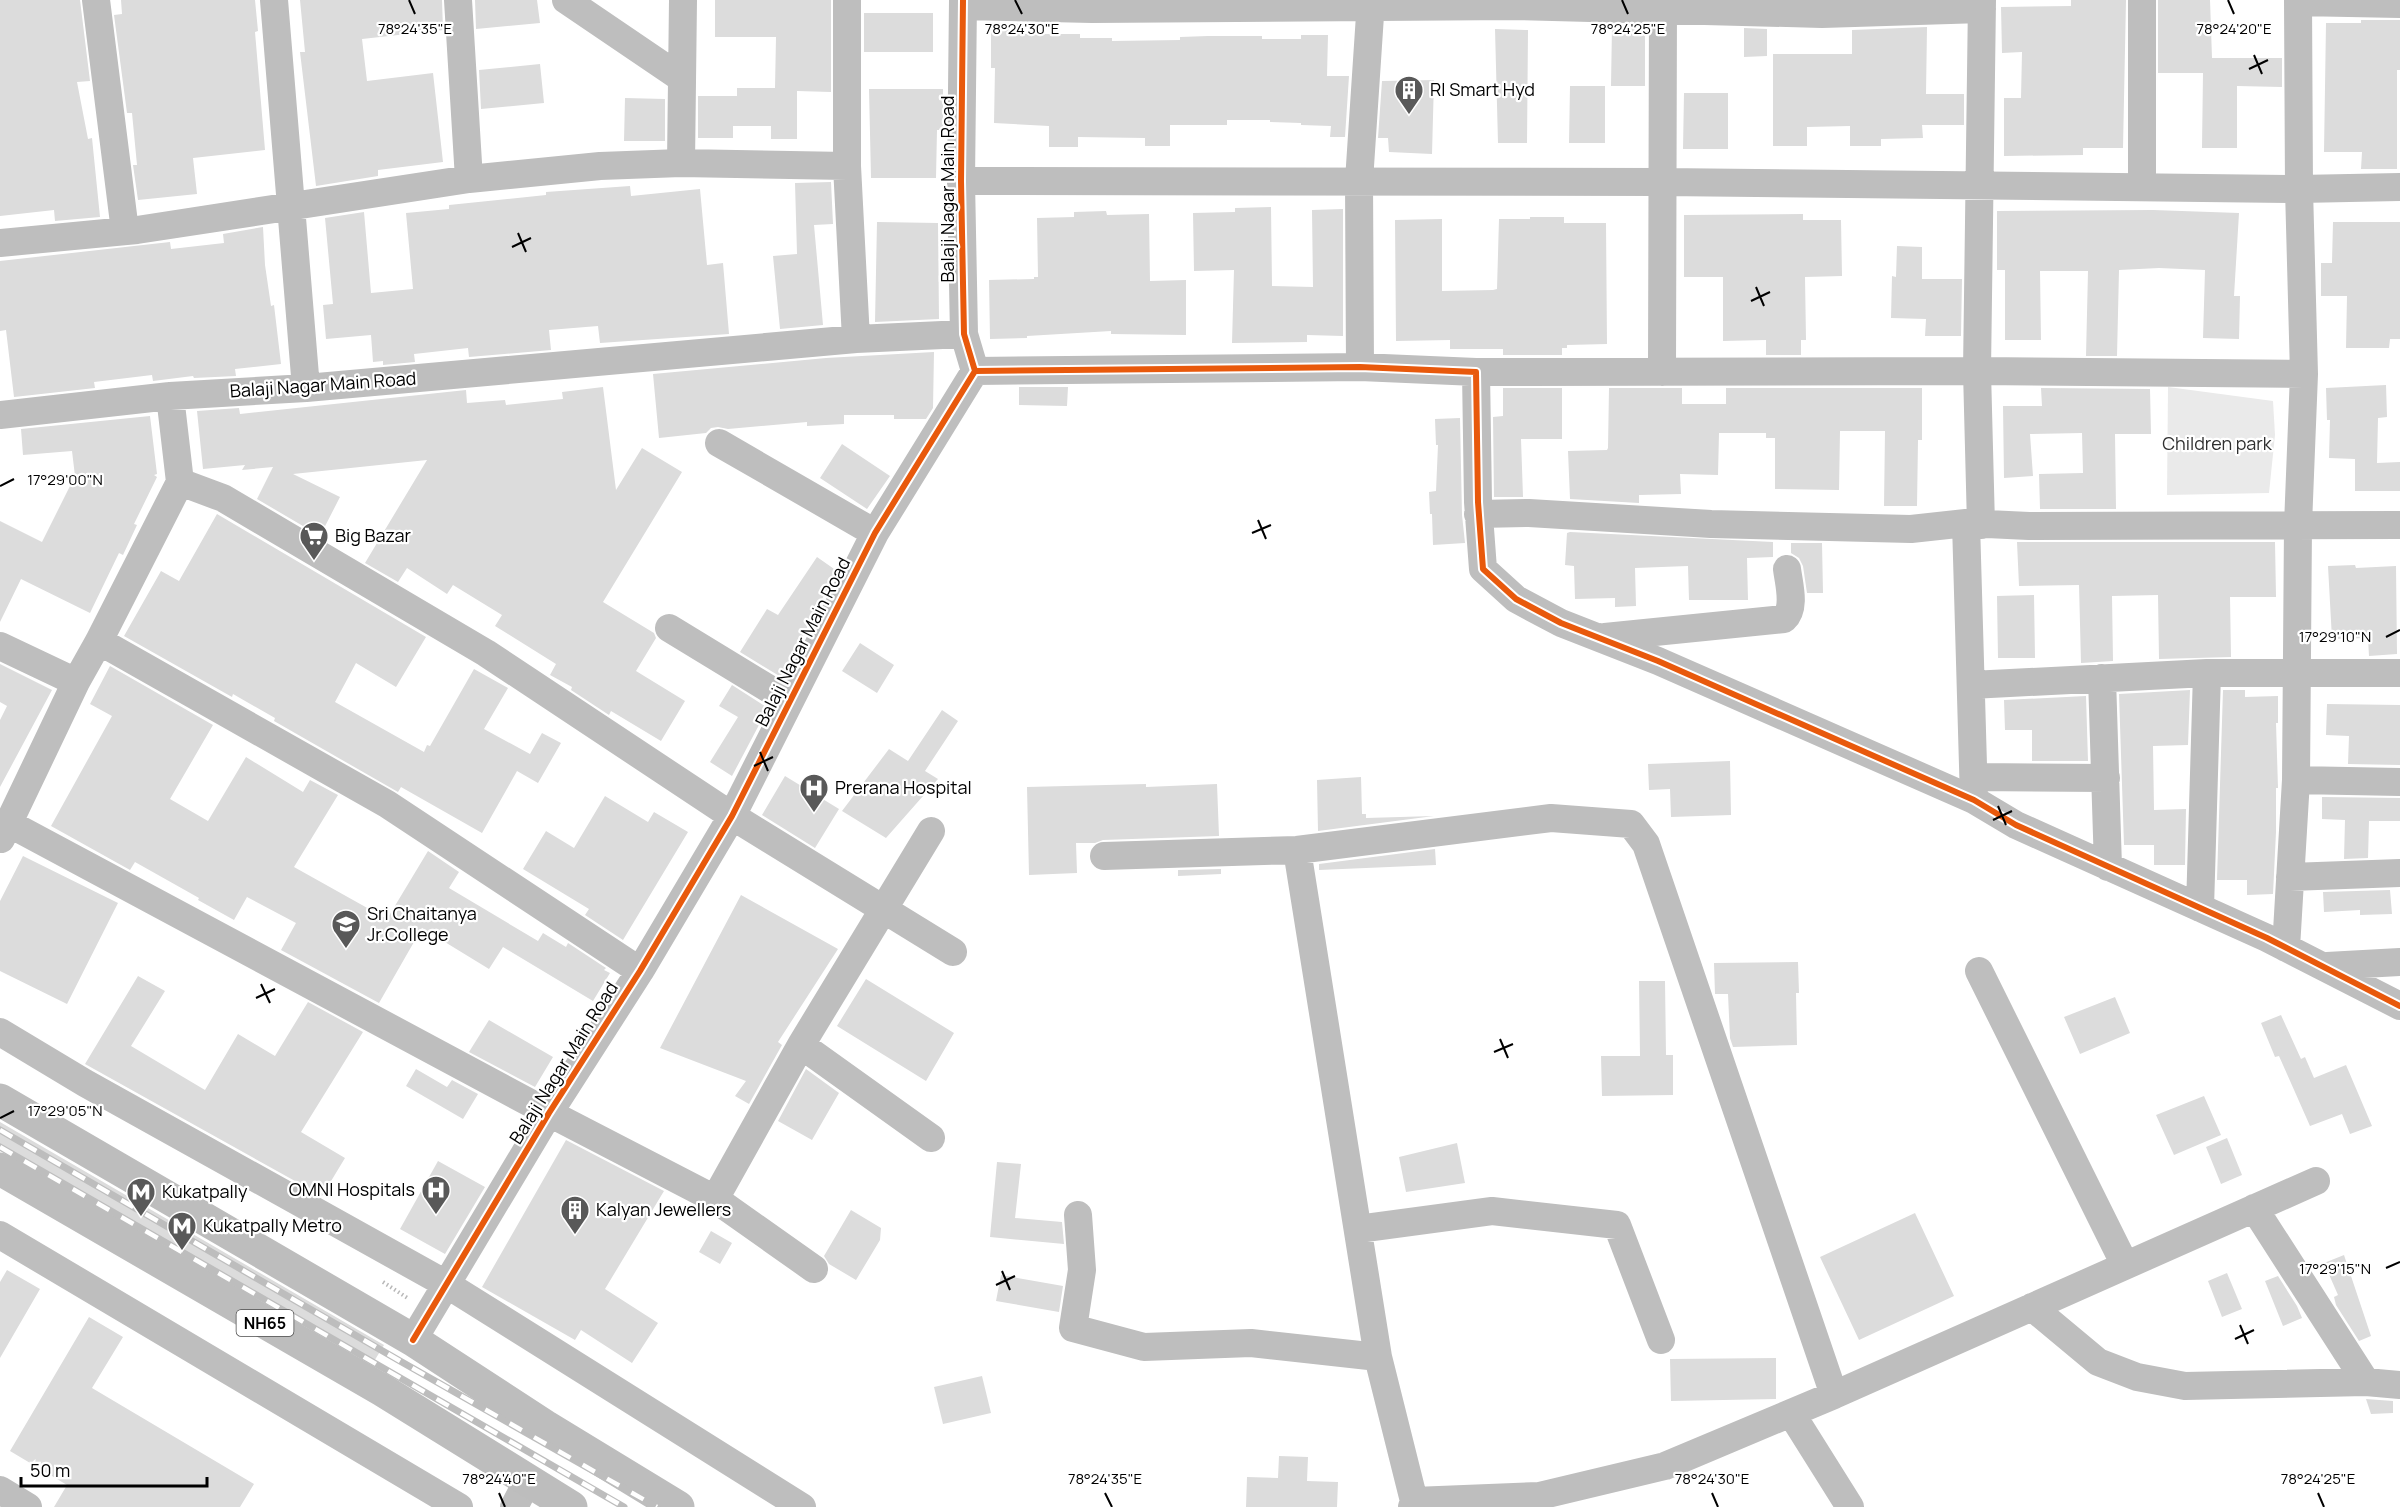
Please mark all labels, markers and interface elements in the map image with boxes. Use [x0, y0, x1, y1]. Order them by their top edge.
text: 78°24'35"E [378, 18, 452, 39]
text: 78°24'30"E [985, 18, 1059, 39]
text: 78°24'25"E [1591, 18, 1665, 39]
text: 78°24'20"E [2197, 18, 2271, 39]
building icon: RI Smart Hyd [1393, 74, 1425, 116]
place label: RI Smart Hyd [1430, 77, 1535, 101]
street label: Balaji Nagar Main Road [935, 96, 959, 282]
street label: Balaji Nagar Main Road [229, 366, 417, 402]
park label: Children park [2162, 431, 2273, 455]
text: 17°29'00"N [27, 469, 103, 490]
supermarket icon: Big Bazar [298, 520, 330, 562]
place label: Big Bazar [335, 523, 412, 547]
street label: Balaji Nagar Main Road [749, 553, 855, 730]
text: 17°29'10"N [2299, 626, 2371, 647]
hospital icon: Prerana Hospital [798, 772, 830, 814]
place label: Prerana Hospital [835, 775, 972, 799]
place label: Sri Chaitanya Jr.College [367, 901, 477, 946]
school or university icon: Sri Chaitanya Jr.College [330, 908, 362, 950]
street label: Balaji Nagar Main Road [503, 977, 623, 1148]
text: 17°29'05"N [27, 1100, 103, 1121]
hospital icon: OMNI Hospitals [420, 1174, 452, 1216]
metro station icon: Kukatpally [125, 1176, 157, 1218]
place label: OMNI Hospitals [289, 1177, 415, 1201]
place label: Kukatpally [162, 1179, 248, 1203]
building icon: Kalyan Jewellers [559, 1194, 591, 1236]
place label: Kalyan Jewellers [596, 1197, 731, 1221]
metro station icon: Kukatpally Metro [166, 1210, 198, 1252]
place label: Kukatpally Metro [203, 1213, 342, 1237]
text: 17°29'15"N [2299, 1258, 2371, 1279]
road number: NH65 [236, 1310, 294, 1336]
scale bar [21, 1450, 207, 1488]
text: 50 m [30, 1458, 70, 1482]
text: 78°24'40"E [462, 1468, 536, 1489]
text: 78°24'35"E [1068, 1468, 1142, 1489]
text: 78°24'30"E [1675, 1468, 1749, 1489]
text: 78°24'25"E [2281, 1468, 2355, 1489]

